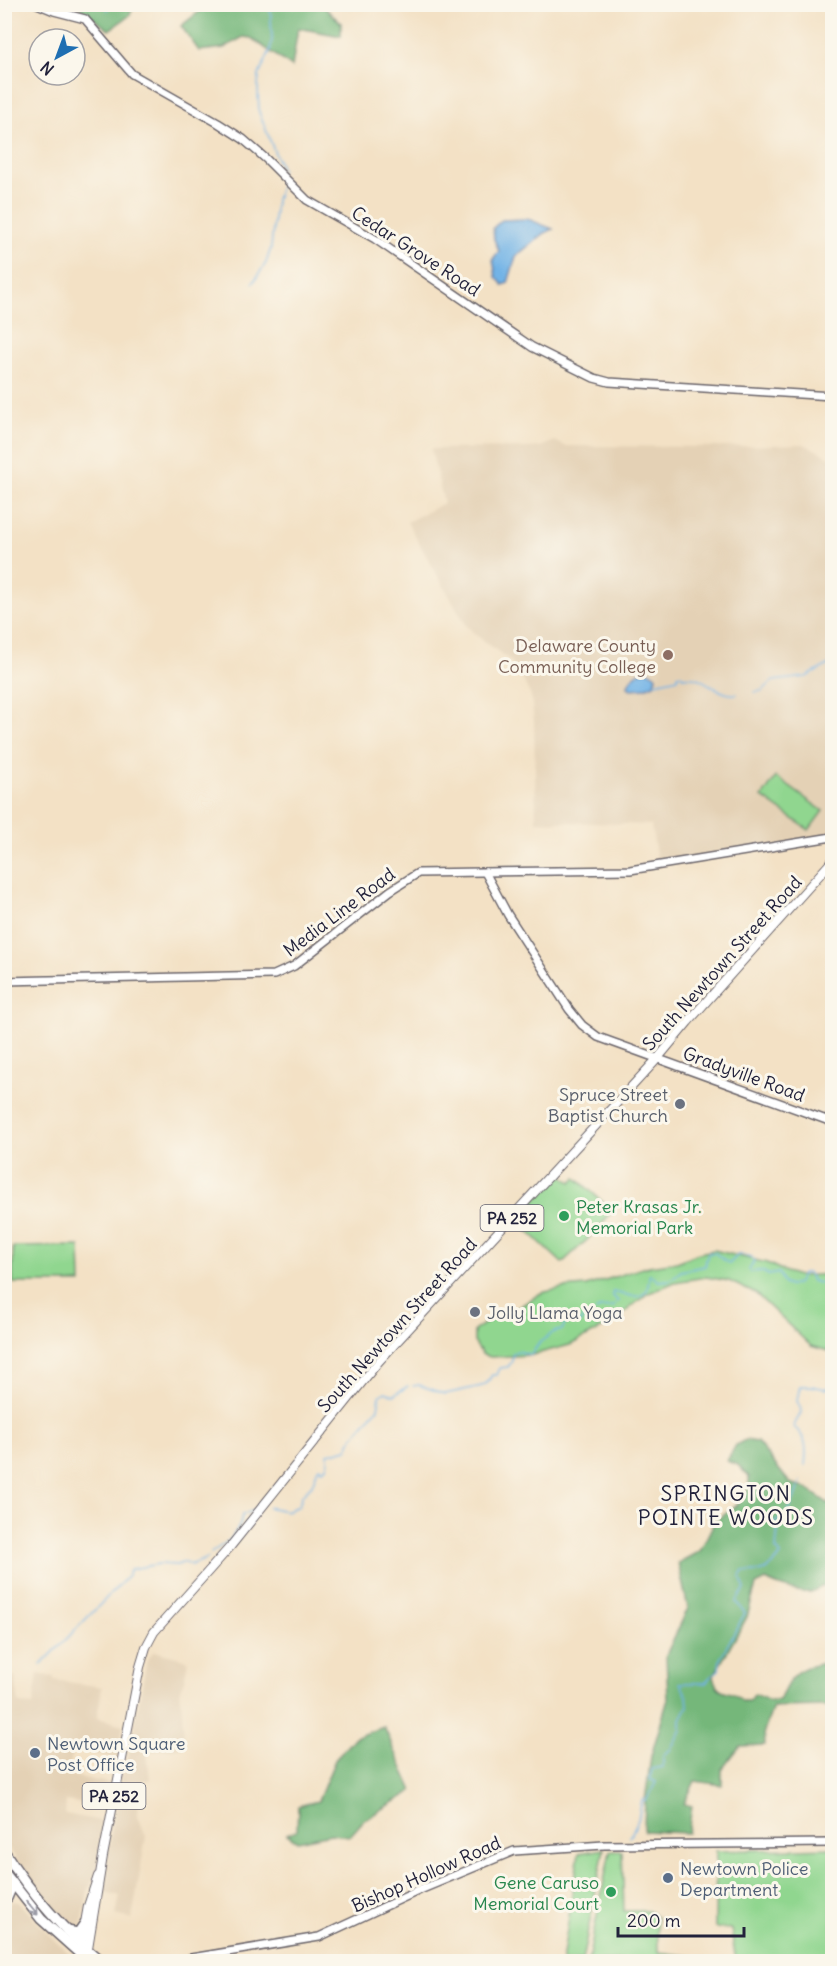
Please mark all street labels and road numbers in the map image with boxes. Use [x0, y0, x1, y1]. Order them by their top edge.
street label: Cedar Grove Road [347, 201, 485, 301]
street label: Media Line Road [279, 862, 400, 961]
street label: South Newtown Street Road [637, 871, 807, 1055]
street label: Gradyville Road [680, 1041, 809, 1107]
road number: PA 252 [480, 1205, 544, 1231]
street label: South Newtown Street Road [312, 1233, 482, 1417]
road number: PA 252 [82, 1783, 146, 1809]
street label: Bishop Hollow Road [348, 1831, 505, 1917]

